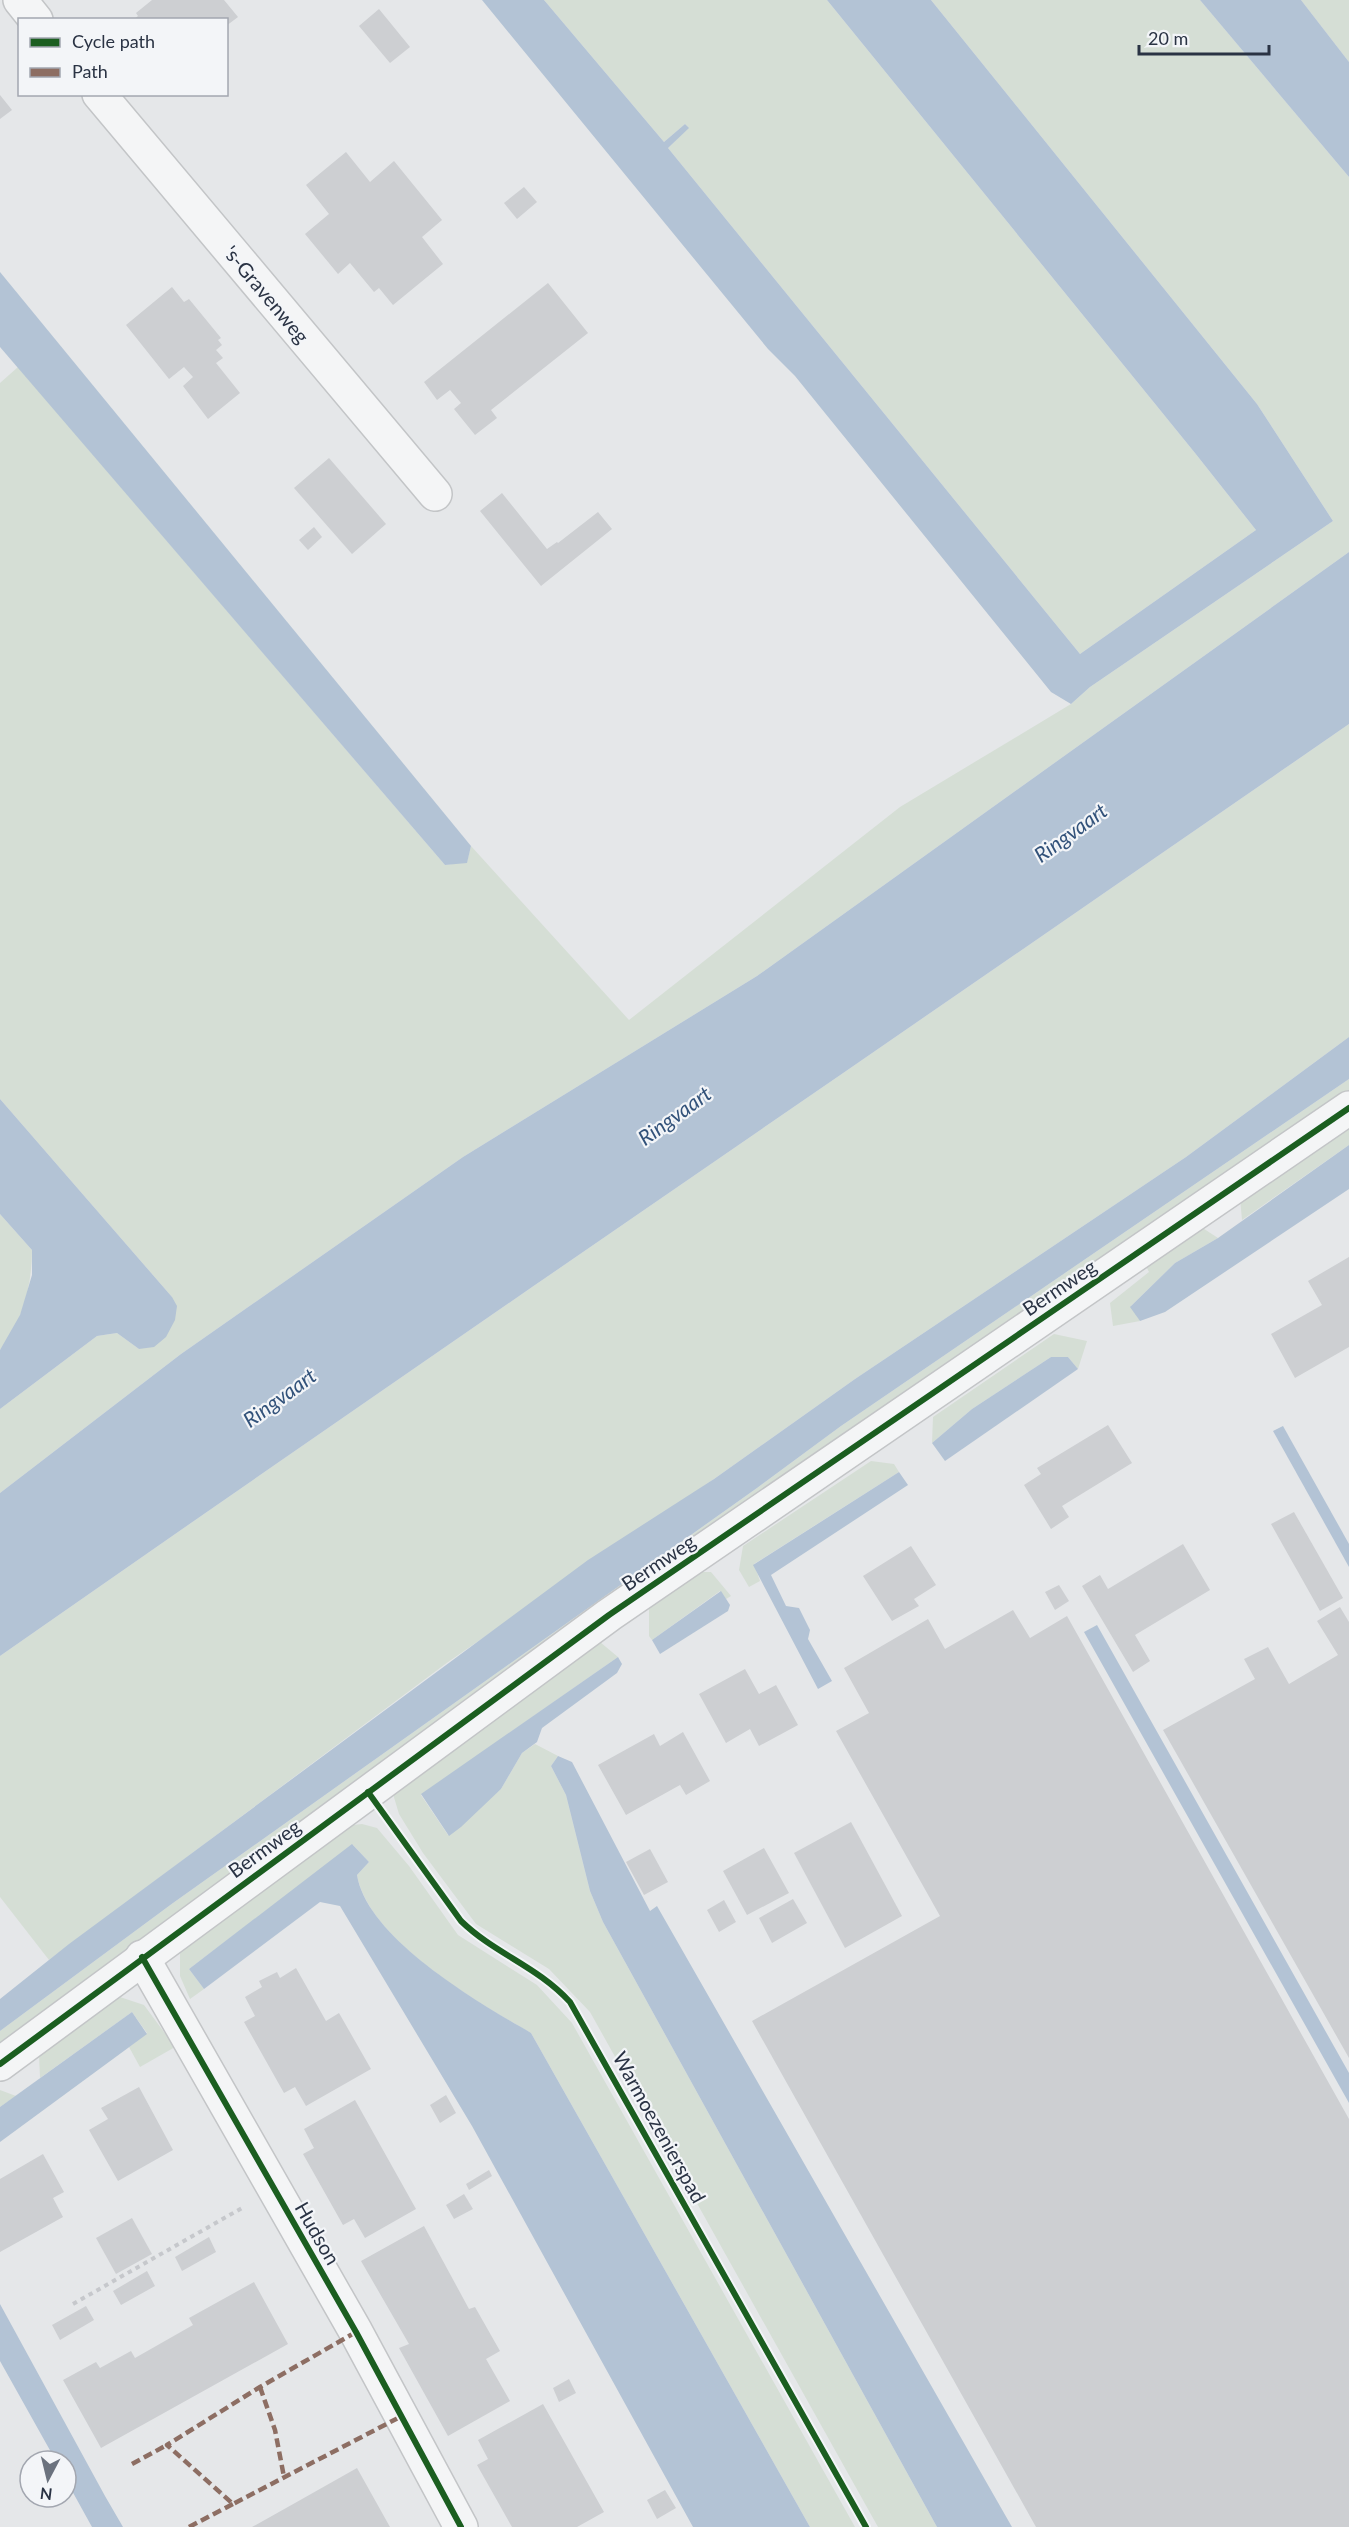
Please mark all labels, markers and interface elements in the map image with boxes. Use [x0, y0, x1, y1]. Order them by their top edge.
legend [18, 18, 228, 96]
scale bar [1139, 18, 1270, 56]
text: 20 m [1148, 27, 1188, 49]
text: Cycle path [72, 30, 155, 52]
text: Path [72, 60, 108, 82]
street label: 's-Gravenweg [219, 240, 315, 348]
water label: Ringvaart [1029, 797, 1112, 867]
water label: Ringvaart [633, 1080, 716, 1150]
street label: Bermweg [1018, 1254, 1100, 1320]
water label: Ringvaart [238, 1362, 321, 1432]
street label: Bermweg [617, 1529, 699, 1595]
street label: Bermweg [223, 1814, 305, 1882]
street label: Warmoezenierspad [608, 2047, 712, 2207]
street label: Hudson [290, 2197, 346, 2269]
north arrow [18, 2449, 78, 2509]
text: N [39, 2484, 53, 2505]

